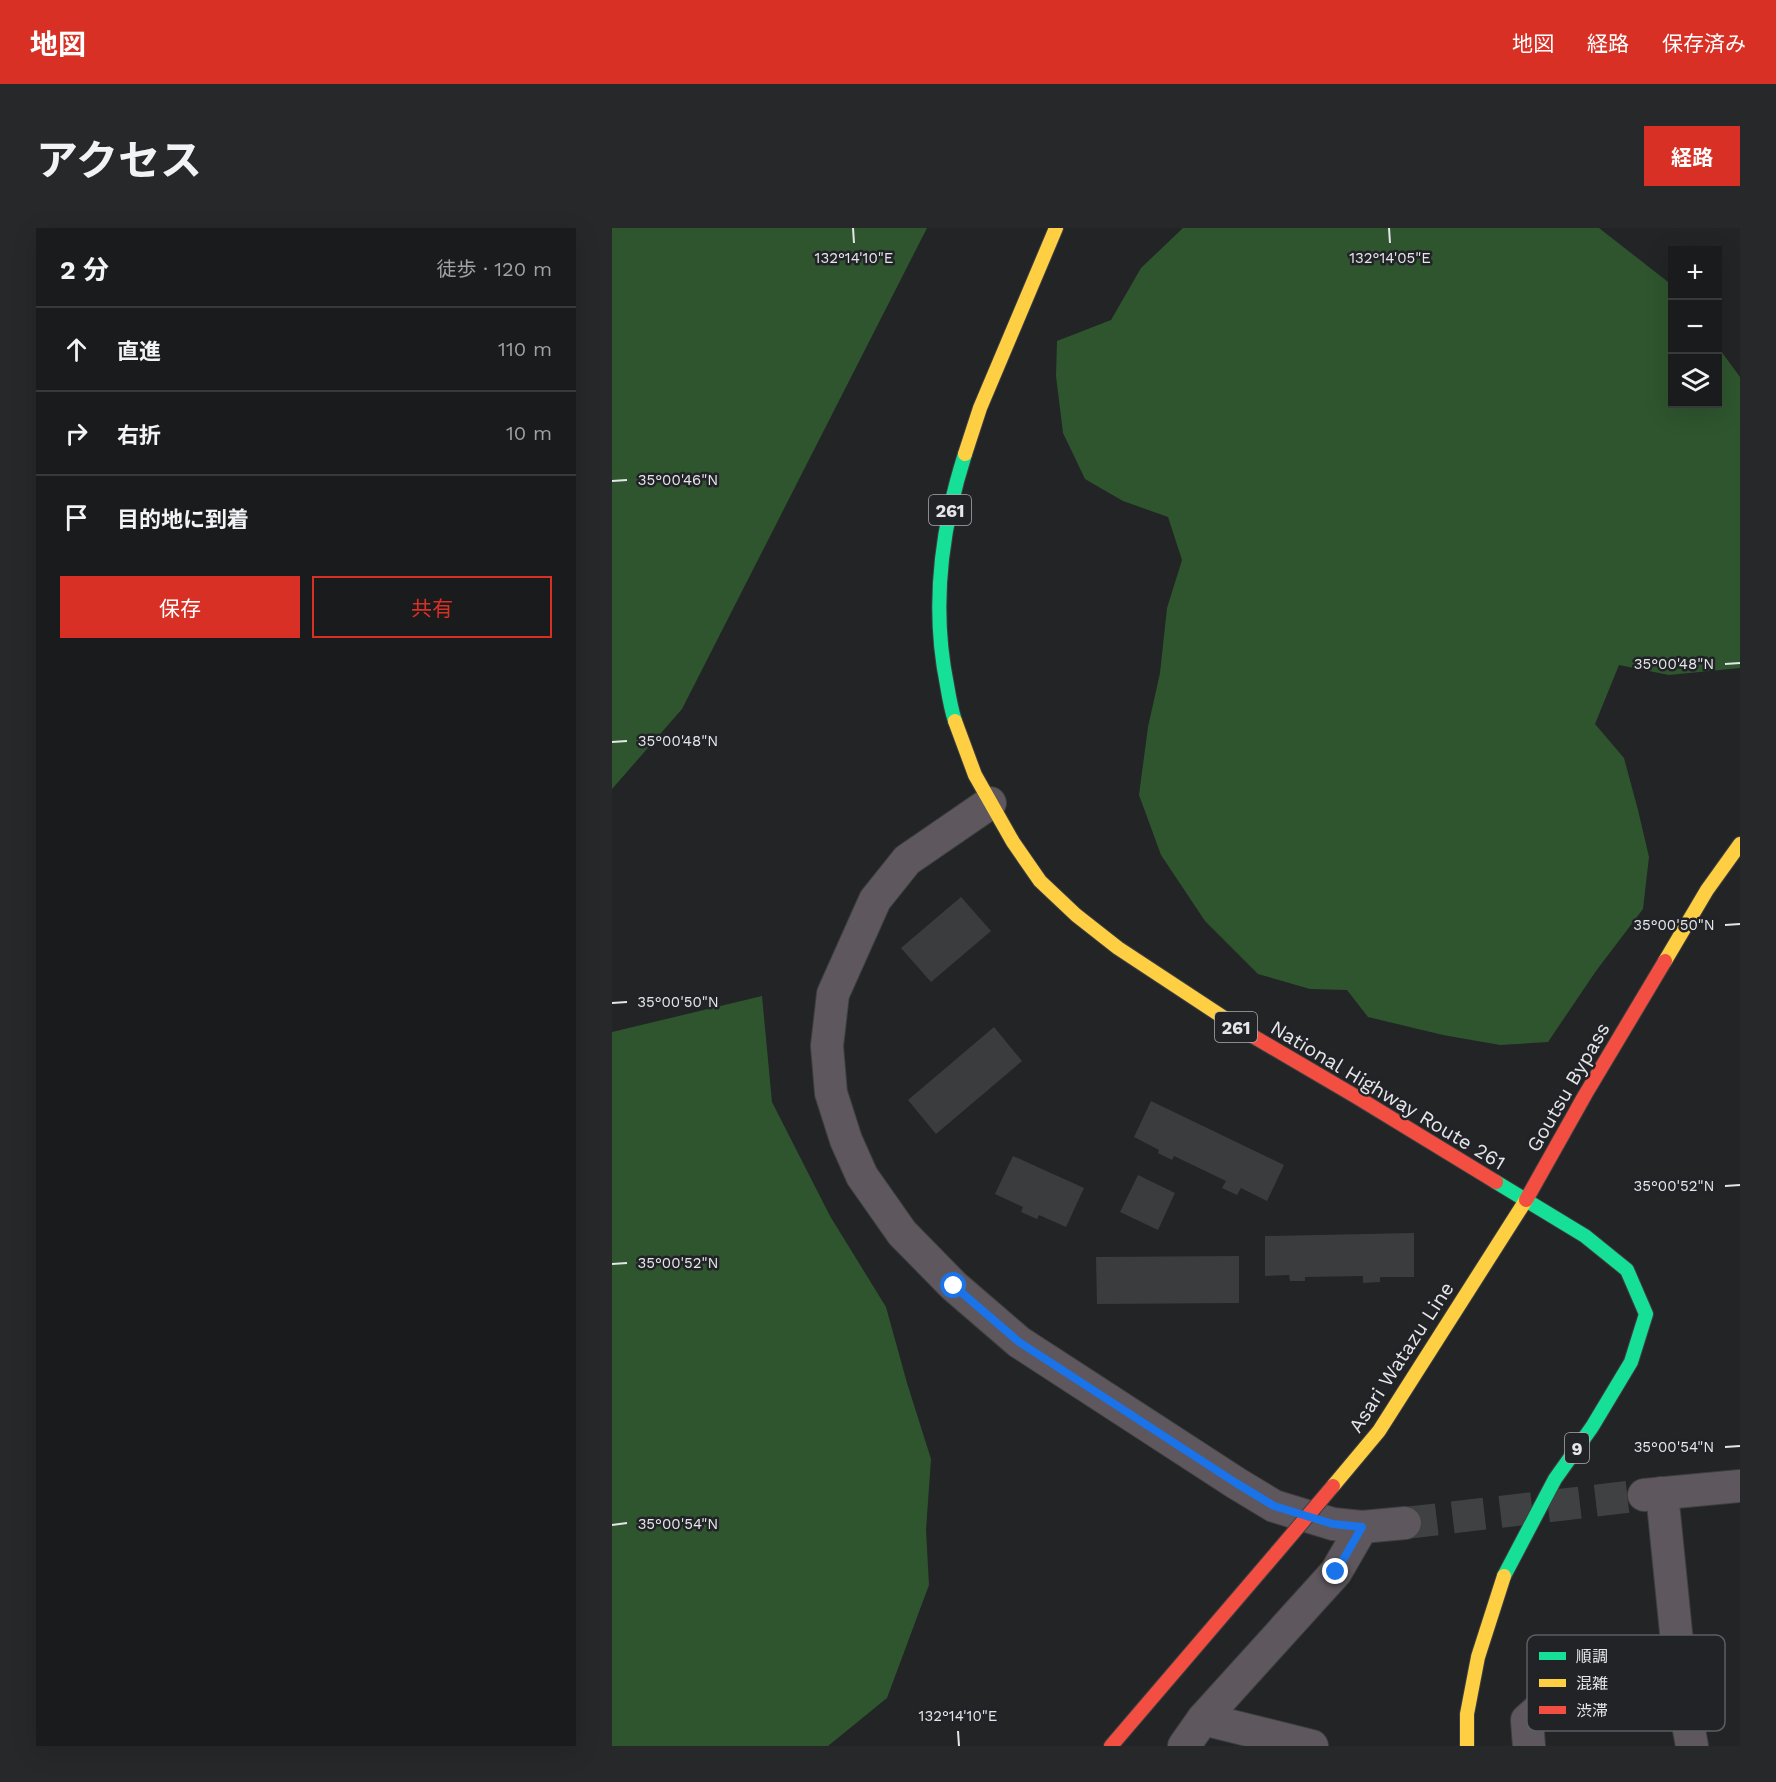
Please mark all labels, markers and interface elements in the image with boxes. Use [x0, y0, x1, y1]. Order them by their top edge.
text: 地図 [30, 28, 86, 61]
text: 地図 [1512, 31, 1554, 56]
text: 経路 [1587, 31, 1629, 56]
text: 保存済み [1662, 31, 1746, 56]
button: 経路 [1644, 126, 1740, 186]
text: アクセス [36, 136, 202, 185]
map controls [1668, 246, 1722, 408]
button: + [1668, 246, 1722, 300]
text: 132°14'10"E [815, 249, 893, 267]
text: 132°14'05"E [1349, 249, 1431, 267]
text: 2 分 [60, 255, 109, 285]
text: 徒歩 · 120 m [436, 257, 552, 281]
button: − [1668, 300, 1722, 354]
icon: ahead [60, 333, 93, 366]
text: 110 m [498, 337, 552, 361]
text: 直進 [117, 339, 161, 364]
button: layers [1668, 354, 1722, 408]
icon: right [60, 417, 93, 450]
text: 10 m [506, 421, 552, 445]
text: 右折 [117, 423, 161, 448]
text: 35°00'46"N [638, 471, 718, 489]
road number: 261 [929, 495, 971, 525]
icon: arrive [60, 501, 93, 534]
text: 目的地に到着 [117, 507, 249, 532]
button: 保存 [60, 576, 300, 638]
button: 共有 [312, 576, 552, 638]
text: 35°00'48"N [1634, 655, 1714, 673]
text: 35°00'48"N [638, 732, 718, 750]
text: 35°00'50"N [1633, 916, 1715, 934]
text: 35°00'50"N [637, 993, 719, 1011]
road number: 261 [1215, 1012, 1257, 1042]
street label: National Highway Route 261 [1266, 1015, 1510, 1175]
street label: Goutsu Bypass [1521, 1018, 1615, 1156]
text: 35°00'52"N [1633, 1177, 1715, 1195]
text: 35°00'52"N [637, 1254, 719, 1272]
route start [940, 1272, 966, 1298]
street label: Asari Watazu Line [1343, 1277, 1459, 1437]
road number: 9 [1565, 1433, 1589, 1463]
text: 35°00'54"N [1634, 1438, 1714, 1456]
text: 35°00'54"N [638, 1515, 718, 1533]
route end [1322, 1558, 1348, 1584]
legend [1527, 1635, 1725, 1731]
text: 順調 [1576, 1647, 1608, 1666]
text: 混雑 [1576, 1674, 1608, 1693]
text: 渋滞 [1576, 1701, 1608, 1720]
text: 132°14'10"E [919, 1707, 997, 1725]

